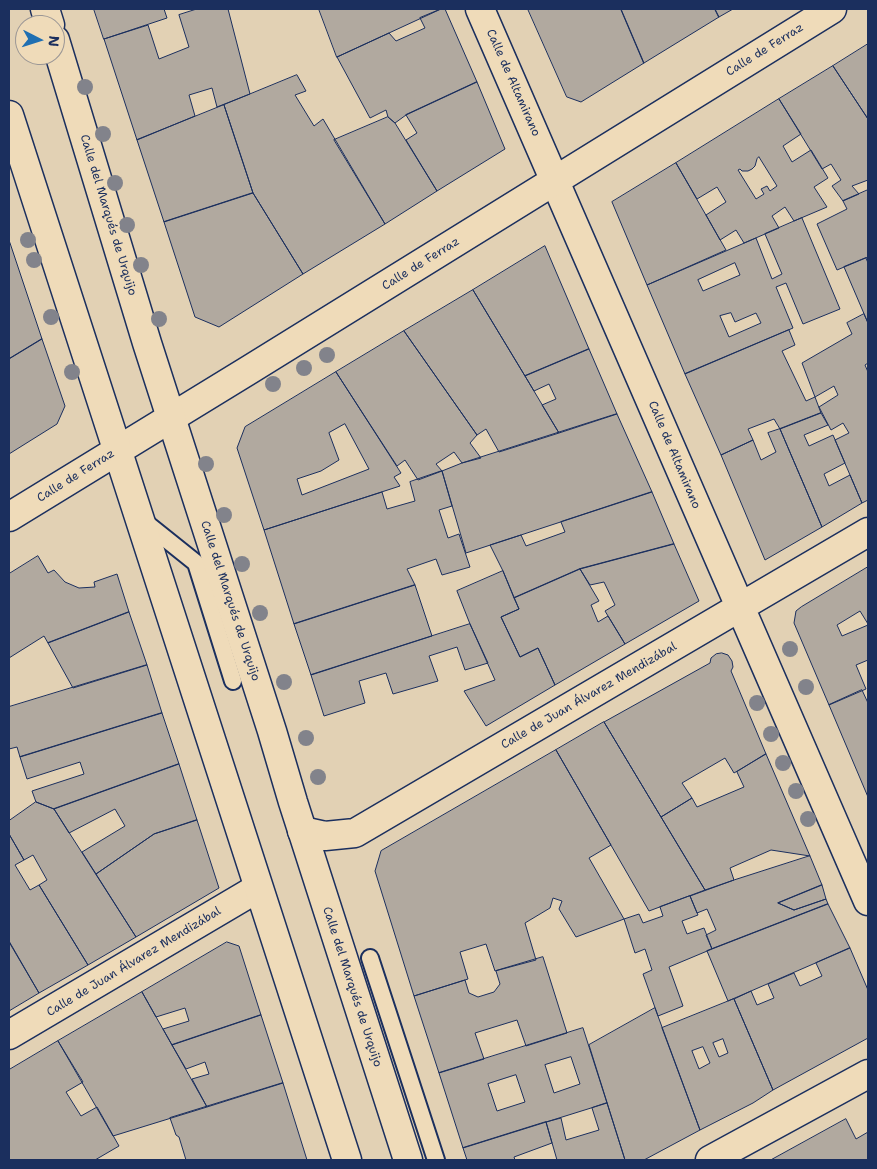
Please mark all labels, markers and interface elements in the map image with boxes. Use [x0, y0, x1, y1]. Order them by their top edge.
north arrow [15, 15, 65, 65]
street label: Calle de Ferraz [724, 20, 806, 80]
street label: Calle de Altamirano [483, 27, 543, 139]
text: N [44, 35, 63, 48]
street label: Calle del Marqués de Urquijo [77, 133, 139, 297]
street label: Calle de Ferraz [380, 234, 462, 294]
street label: Calle de Altamirano [645, 399, 703, 511]
street label: Calle de Ferraz [35, 446, 117, 506]
street label: Calle del Marqués de Urquijo [197, 519, 263, 683]
street label: Calle de Juan Álvarez Mendizábal [498, 640, 680, 752]
street label: Calle de Juan Álvarez Mendizábal [44, 904, 224, 1020]
street label: Calle del Marqués de Urquijo [319, 905, 385, 1069]

